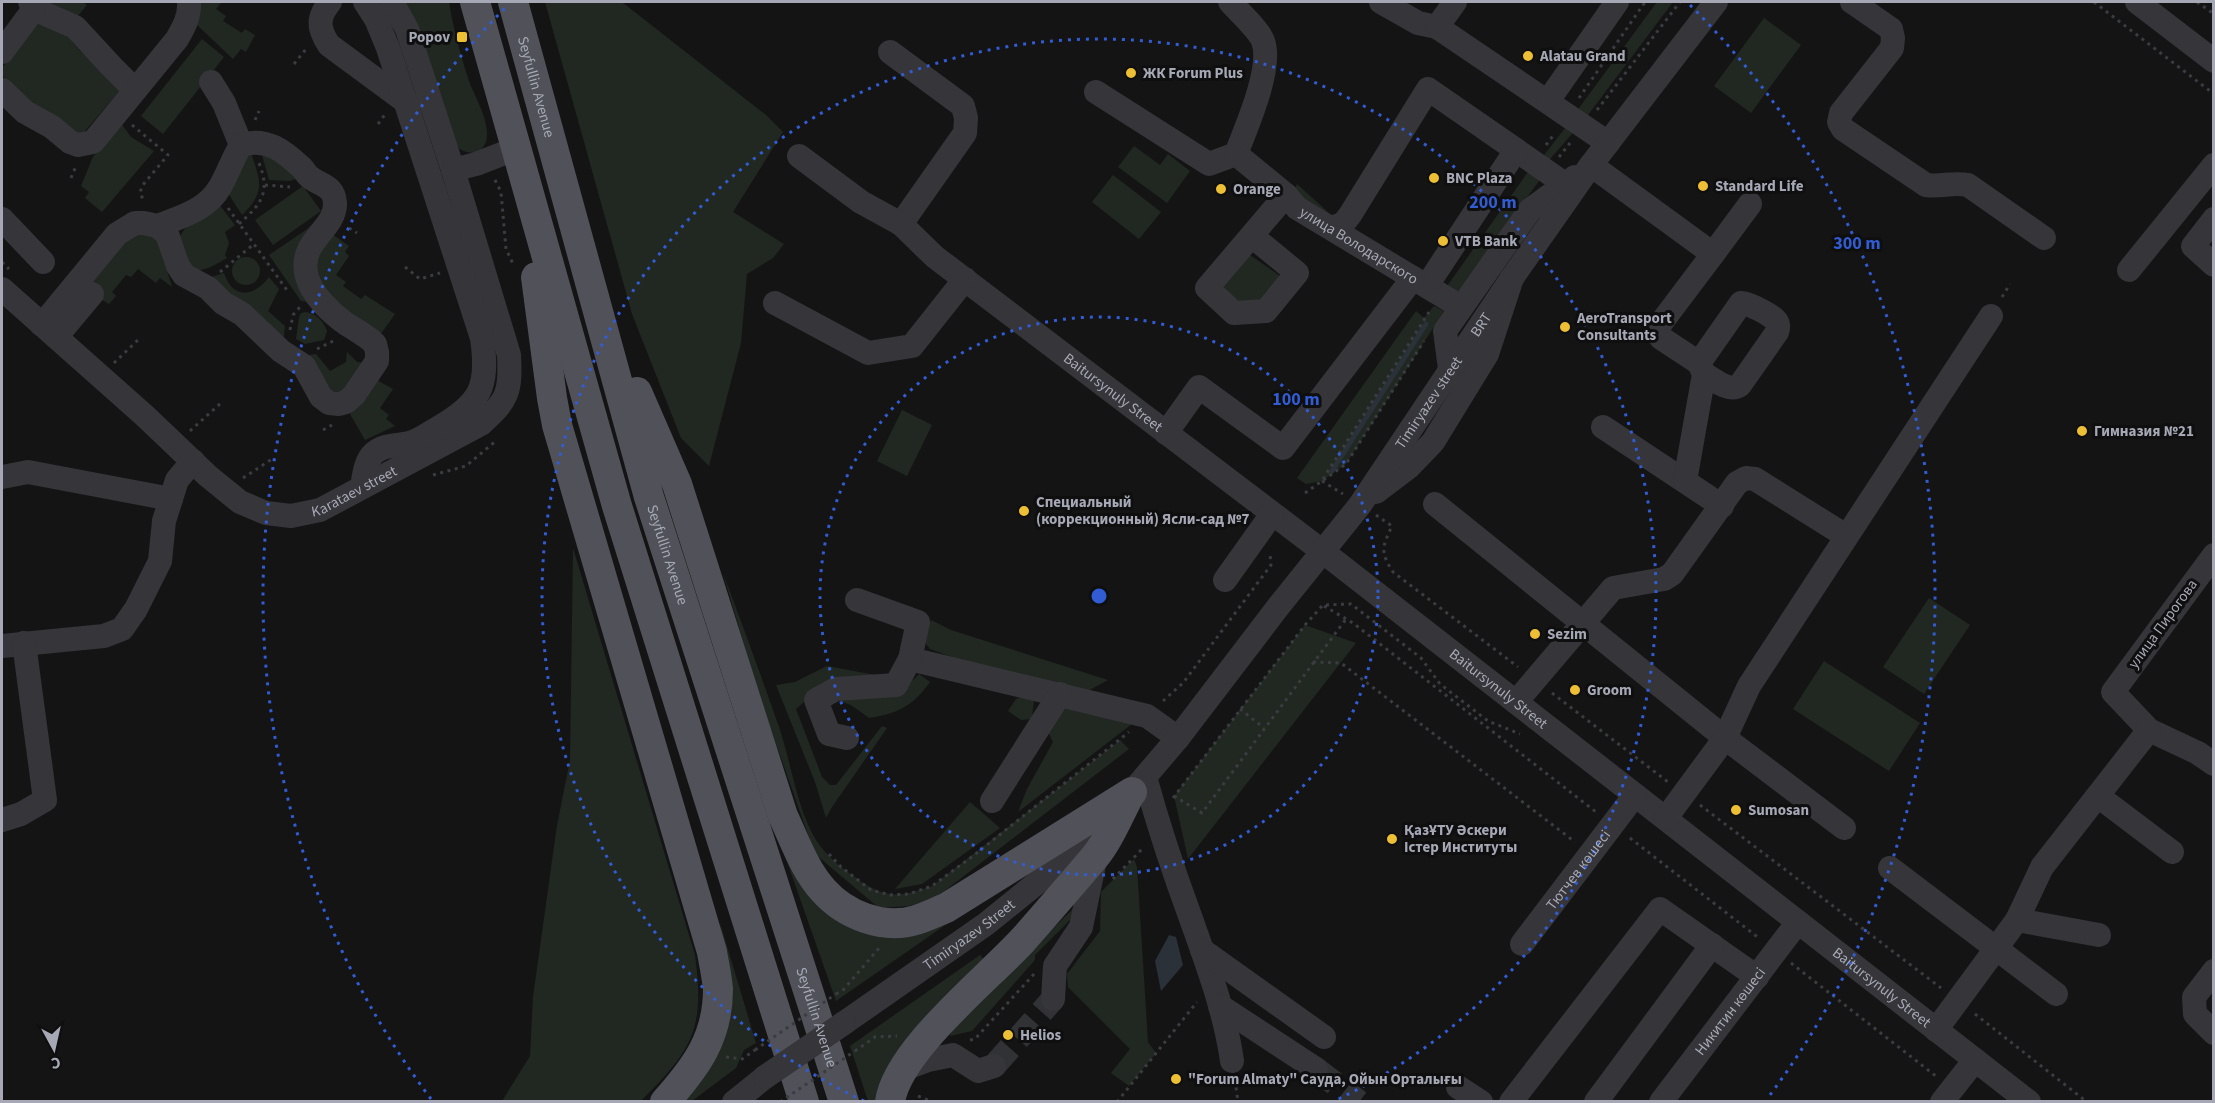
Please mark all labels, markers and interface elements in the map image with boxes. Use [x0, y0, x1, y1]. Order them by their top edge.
place label: Popov [408, 27, 450, 48]
marker: Popov [455, 30, 469, 44]
street label: Seyfullin Avenue [512, 34, 560, 140]
place label: Alatau Grand [1539, 46, 1626, 67]
marker: Alatau Grand [1521, 49, 1535, 63]
place label: ЖК Forum Plus [1143, 63, 1243, 84]
marker: ЖК Forum Plus [1124, 66, 1138, 80]
place label: BNC Plaza [1446, 168, 1513, 189]
marker: BNC Plaza [1427, 171, 1441, 185]
place label: Standard Life [1715, 176, 1804, 197]
place label: Orange [1233, 179, 1281, 200]
marker: Standard Life [1696, 179, 1710, 193]
marker: Orange [1214, 182, 1228, 196]
text: 200 m [1469, 190, 1517, 215]
street label: улица Володарского [1296, 201, 1422, 289]
place label: VTB Bank [1454, 231, 1518, 252]
text: 300 m [1833, 231, 1881, 256]
marker: VTB Bank [1436, 234, 1450, 248]
street label: BRT [1465, 308, 1497, 341]
place label: AeroTransport Consultants [1576, 308, 1672, 346]
marker: AeroTransport Consultants [1558, 320, 1572, 334]
street label: Baitursynuly Street [1059, 348, 1167, 437]
street label: Timiryazev street [1390, 352, 1467, 453]
text: 100 m [1272, 387, 1320, 412]
place label: Гимназия №21 [2094, 421, 2194, 442]
marker: Гимназия №21 [2075, 424, 2089, 438]
street label: Karataev street [309, 460, 400, 522]
place label: Специальный (коррекционный) Ясли-сад №7 [1036, 492, 1250, 530]
street label: Seyfullin Avenue [642, 502, 694, 607]
marker: Специальный (коррекционный) Ясли-сад №7 [1017, 504, 1031, 518]
street label: улица Пирогова [2123, 575, 2203, 673]
centre of rings [1089, 586, 1109, 606]
place label: Sezim [1547, 624, 1587, 645]
marker: Sezim [1528, 627, 1542, 641]
street label: Baitursynuly Street [1445, 643, 1552, 734]
place label: Groom [1587, 680, 1632, 701]
marker: Groom [1568, 683, 1582, 697]
place label: Sumosan [1748, 800, 1809, 821]
marker: Sumosan [1729, 803, 1743, 817]
place label: ҚазҰТУ Әскери Істер Институты [1404, 820, 1517, 858]
street label: Тютчев көшесі [1541, 826, 1615, 914]
marker: ҚазҰТУ Әскери Істер Институты [1385, 832, 1399, 846]
street label: Timiryazev Street [919, 894, 1019, 975]
street label: Baitursynuly Street [1828, 942, 1935, 1032]
street label: Никитин көшесі [1690, 963, 1770, 1060]
street label: Seyfullin Avenue [791, 965, 843, 1070]
north arrow [24, 1019, 84, 1079]
place label: Helios [1020, 1025, 1062, 1046]
marker: Helios [1001, 1028, 1015, 1042]
text: С [50, 1051, 62, 1074]
place label: "Forum Almaty" Сауда, Ойын Орталығы [1188, 1069, 1462, 1090]
marker: "Forum Almaty" Сауда, Ойын Орталығы [1169, 1072, 1183, 1086]

